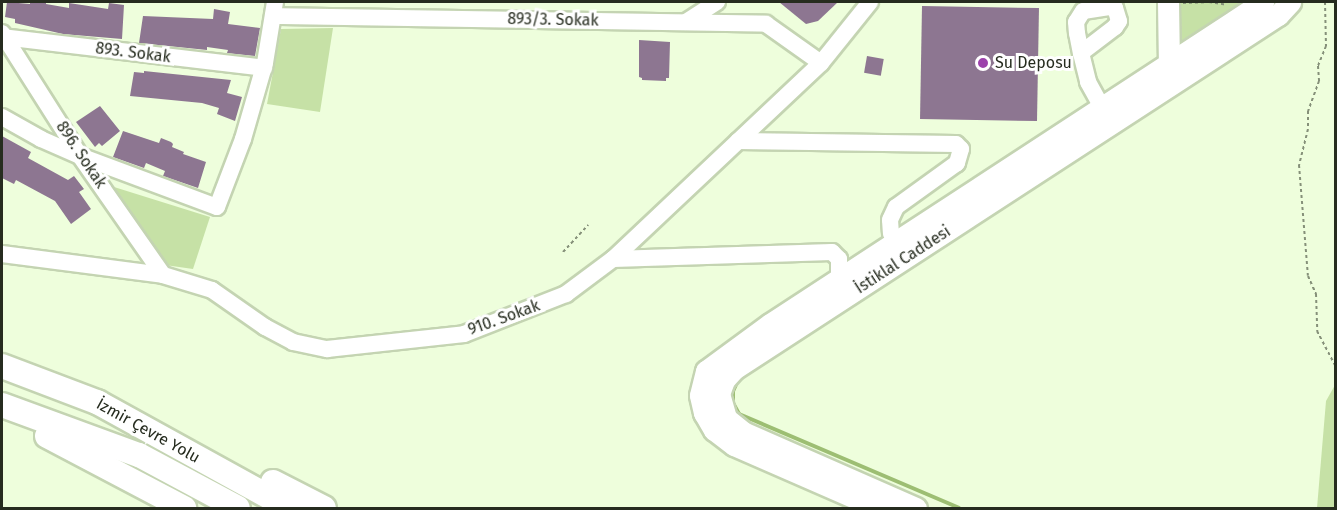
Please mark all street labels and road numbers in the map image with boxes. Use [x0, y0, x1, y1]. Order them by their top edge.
street label: 893/3. Sokak [507, 10, 599, 30]
street label: 893. Sokak [94, 39, 172, 67]
street label: 896. Sokak [52, 118, 110, 192]
street label: İstiklal Caddesi [852, 222, 954, 298]
street label: 910. Sokak [466, 296, 542, 340]
street label: İzmir Çevre Yolu [93, 395, 203, 467]

